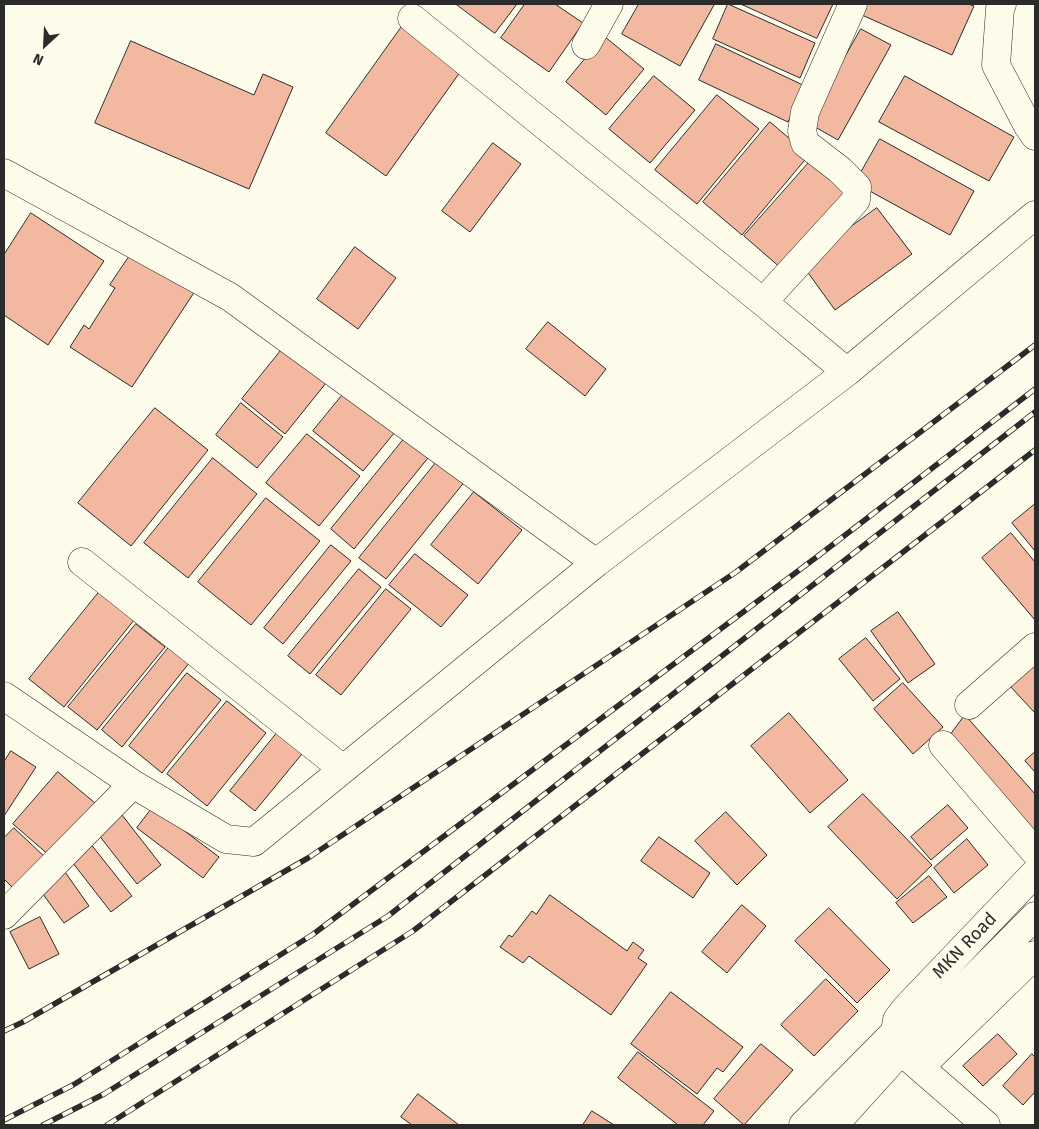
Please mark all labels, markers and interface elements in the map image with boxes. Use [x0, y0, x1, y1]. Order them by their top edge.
north arrow [20, 20, 70, 70]
text: N [31, 49, 46, 69]
street label: MKN Road [928, 909, 1002, 983]

